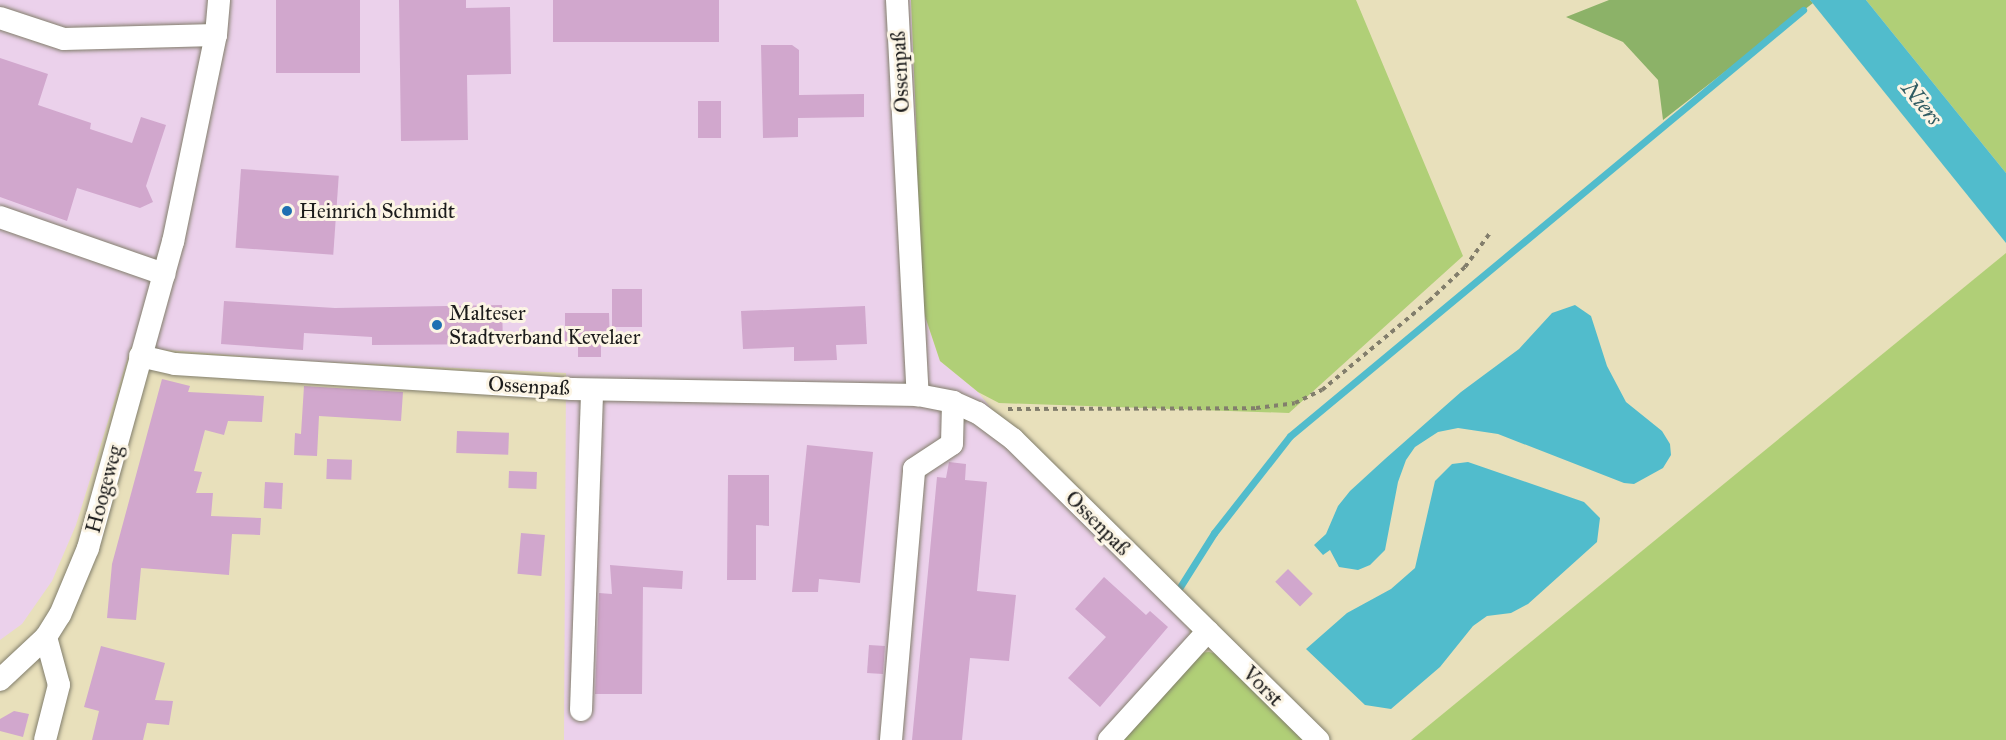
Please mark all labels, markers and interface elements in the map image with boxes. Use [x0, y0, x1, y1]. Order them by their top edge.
street label: Ossenpaß [885, 31, 915, 113]
water label: Niers [1896, 76, 1948, 130]
place label: Heinrich Schmidt [299, 198, 455, 224]
marker: Heinrich Schmidt [280, 204, 294, 218]
place label: Malteser Stadtverband Kevelaer [449, 300, 640, 350]
marker: Malteser Stadtverband Kevelaer [430, 318, 444, 332]
street label: Ossenpaß [488, 371, 570, 401]
street label: Hoogeweg [80, 442, 128, 536]
street label: Ossenpaß [1060, 485, 1136, 561]
street label: Vorst [1238, 661, 1288, 711]

